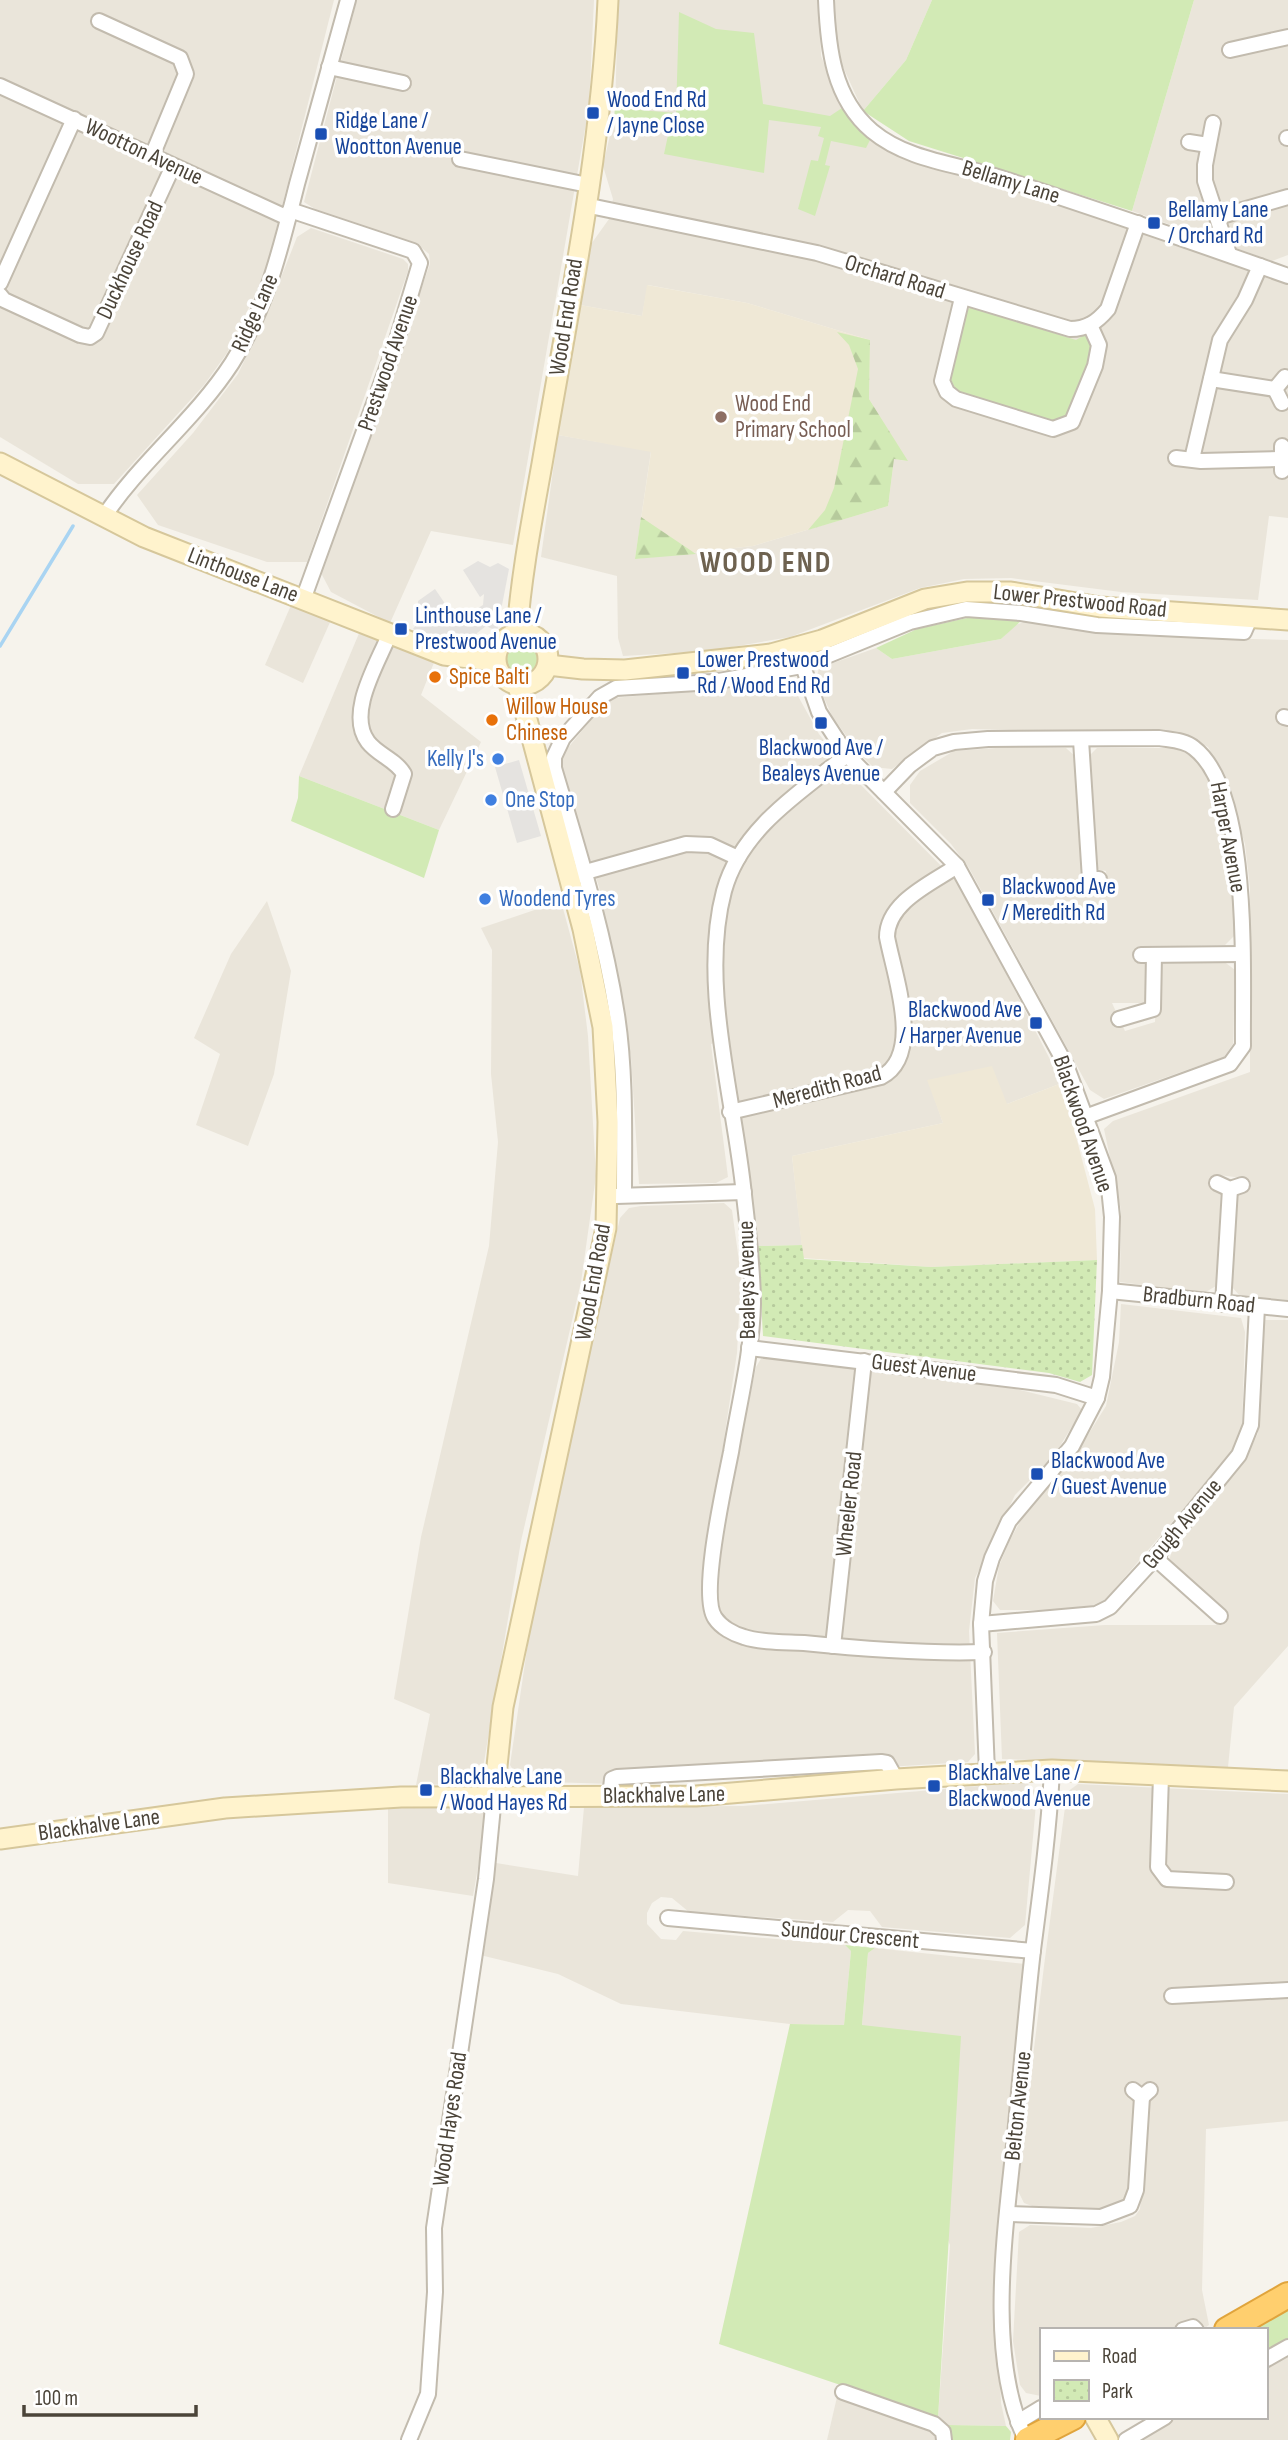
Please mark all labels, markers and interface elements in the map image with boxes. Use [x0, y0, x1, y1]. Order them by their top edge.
place label: Wood End Rd / Jayne Close [607, 86, 706, 140]
marker: Wood End Rd / Jayne Close [585, 105, 601, 121]
place label: Ridge Lane / Wootton Avenue [335, 107, 462, 161]
street label: Wootton Avenue [81, 113, 207, 191]
marker: Ridge Lane / Wootton Avenue [313, 126, 329, 142]
street label: Bellamy Lane [959, 154, 1063, 210]
street label: Duckhouse Road [90, 196, 170, 324]
place label: Bellamy Lane / Orchard Rd [1168, 196, 1269, 250]
marker: Bellamy Lane / Orchard Rd [1146, 215, 1162, 231]
street label: Orchard Road [842, 249, 948, 305]
street label: Wood End Road [543, 257, 589, 377]
street label: Ridge Lane [225, 269, 285, 357]
street label: Prestwood Avenue [352, 291, 424, 435]
place label: Wood End Primary School [735, 390, 851, 444]
marker: Wood End Primary School [713, 409, 729, 425]
street label: Linthouse Lane [184, 541, 302, 609]
district label: WOOD END [700, 545, 832, 581]
street label: Lower Prestwood Road [992, 578, 1168, 624]
place label: Linthouse Lane / Prestwood Avenue [415, 602, 557, 656]
marker: Linthouse Lane / Prestwood Avenue [393, 621, 409, 637]
place label: Lower Prestwood Rd / Wood End Rd [697, 646, 830, 700]
place label: Spice Balti [449, 663, 529, 691]
marker: Lower Prestwood Rd / Wood End Rd [675, 665, 691, 681]
marker: Spice Balti [427, 669, 443, 685]
place label: Willow House Chinese [506, 693, 608, 747]
marker: Willow House Chinese [484, 712, 500, 728]
marker: Blackwood Ave / Bealeys Avenue [813, 715, 829, 731]
place label: Blackwood Ave / Bealeys Avenue [759, 734, 884, 788]
place label: Kelly J's [427, 745, 484, 773]
marker: Kelly J's [490, 751, 506, 767]
street label: Harper Avenue [1204, 779, 1252, 895]
place label: One Stop [505, 786, 575, 814]
marker: One Stop [483, 792, 499, 808]
place label: Blackwood Ave / Meredith Rd [1002, 873, 1116, 927]
place label: Woodend Tyres [499, 885, 616, 913]
marker: Woodend Tyres [477, 891, 493, 907]
marker: Blackwood Ave / Meredith Rd [980, 892, 996, 908]
place label: Blackwood Ave / Harper Avenue [899, 996, 1022, 1050]
marker: Blackwood Ave / Harper Avenue [1028, 1015, 1044, 1031]
street label: Blackwood Avenue [1047, 1052, 1119, 1196]
street label: Meredith Road [770, 1059, 884, 1115]
street label: Bealeys Avenue [732, 1220, 762, 1340]
street label: Wood End Road [569, 1222, 617, 1342]
street label: Bradburn Road [1142, 1280, 1256, 1320]
street label: Guest Avenue [870, 1348, 978, 1388]
place label: Blackwood Ave / Guest Avenue [1051, 1447, 1167, 1501]
street label: Wheeler Road [830, 1450, 868, 1558]
marker: Blackwood Ave / Guest Avenue [1029, 1466, 1045, 1482]
street label: Gough Avenue [1136, 1473, 1228, 1575]
place label: Blackhalve Lane / Blackwood Avenue [948, 1759, 1091, 1813]
place label: Blackhalve Lane / Wood Hayes Rd [440, 1763, 567, 1817]
marker: Blackhalve Lane / Blackwood Avenue [926, 1778, 942, 1794]
street label: Blackhalve Lane [603, 1780, 725, 1810]
marker: Blackhalve Lane / Wood Hayes Rd [418, 1782, 434, 1798]
street label: Blackhalve Lane [36, 1803, 162, 1847]
street label: Sundour Crescent [780, 1915, 920, 1955]
street label: Wood Hayes Road [427, 2050, 473, 2188]
street label: Belton Avenue [998, 2050, 1038, 2162]
legend [1040, 2328, 1267, 2419]
text: Road [1102, 2344, 1137, 2369]
scale bar [24, 2374, 196, 2418]
text: Park [1102, 2379, 1133, 2404]
text: 100 m [35, 2386, 78, 2411]

